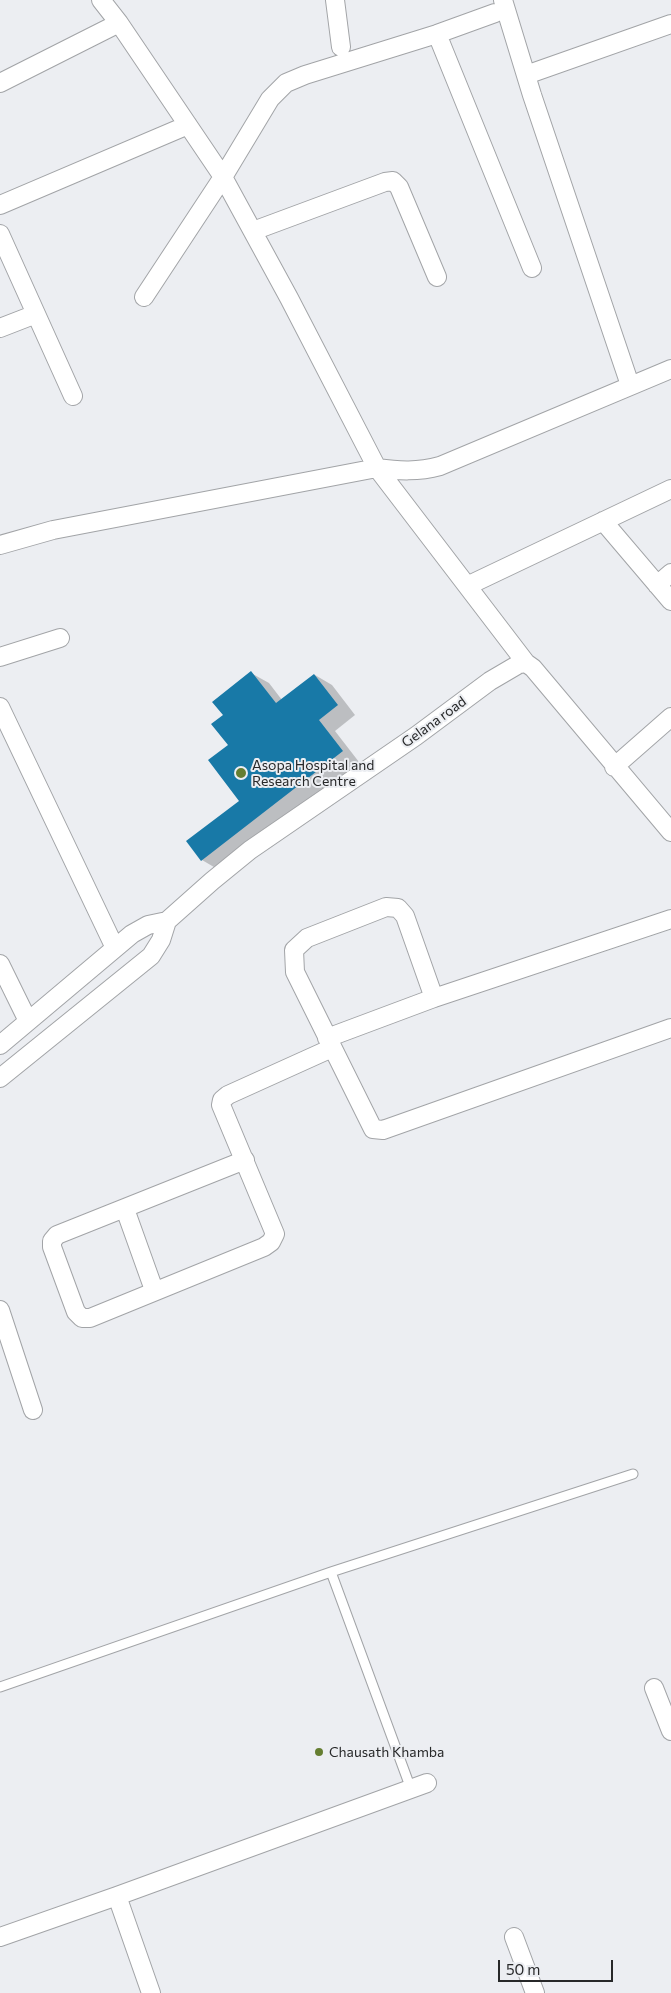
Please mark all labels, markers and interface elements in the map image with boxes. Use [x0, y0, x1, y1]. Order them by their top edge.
street label: Gelana road [398, 693, 470, 751]
place label: Asopa Hospital and Research Centre [252, 757, 374, 790]
marker: Asopa Hospital and Research Centre [234, 766, 248, 780]
place label: Chausath Khamba [329, 1744, 444, 1760]
marker: Chausath Khamba [313, 1746, 325, 1758]
scale bar [501, 1950, 616, 1982]
text: 50 m [506, 1960, 540, 1978]

